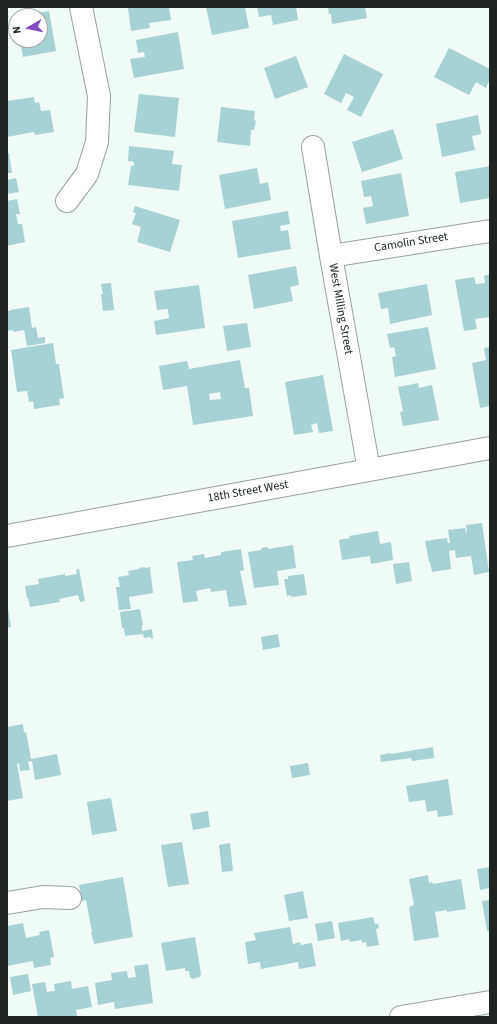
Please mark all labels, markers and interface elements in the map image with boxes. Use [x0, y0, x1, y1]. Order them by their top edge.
north arrow [8, 8, 48, 48]
text: N [9, 25, 25, 35]
street label: Camolin Street [373, 230, 449, 256]
street label: West Milling Street [325, 262, 355, 356]
street label: 18th Street West [207, 478, 289, 506]

